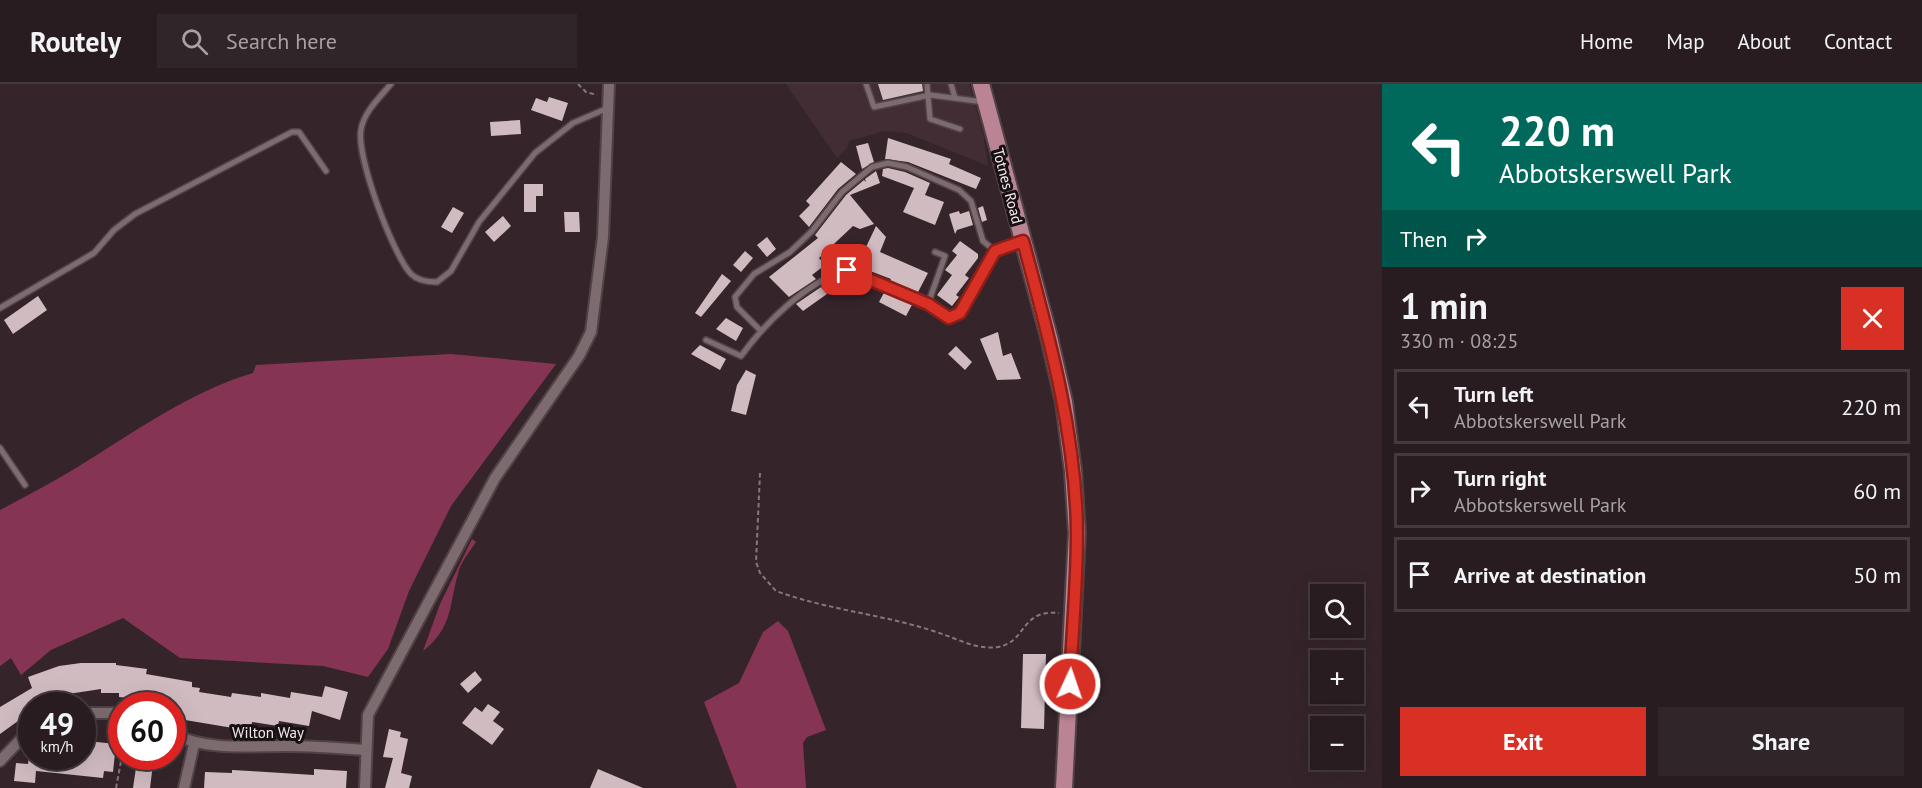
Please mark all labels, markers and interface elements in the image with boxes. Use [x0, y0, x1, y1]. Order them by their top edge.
search box [157, 14, 577, 68]
text: Routely [30, 23, 121, 60]
icon: search [178, 25, 211, 58]
text: Search here [226, 27, 337, 55]
text: Home [1580, 28, 1633, 55]
text: Map [1666, 28, 1705, 55]
text: About [1738, 28, 1791, 55]
text: Contact [1824, 28, 1892, 55]
text: 220 m [1499, 103, 1615, 158]
icon: left [1400, 108, 1478, 186]
street label: Totnes Road [989, 146, 1027, 226]
text: Abbotskerswell Park [1499, 156, 1732, 190]
icon: right [1459, 222, 1492, 255]
text: Then [1400, 225, 1447, 253]
pin [821, 244, 872, 295]
icon: arrive [830, 253, 863, 286]
text: 1 min [1400, 282, 1488, 329]
button: close [1841, 287, 1904, 350]
text: 330 m · 08:25 [1400, 328, 1518, 354]
text: Turn left [1454, 380, 1534, 408]
icon: left [1403, 390, 1436, 423]
text: 220 m [1841, 393, 1901, 421]
text: Abbotskerswell Park [1454, 408, 1626, 434]
text: Turn right [1454, 464, 1546, 492]
icon: right [1403, 474, 1436, 507]
text: 60 m [1853, 477, 1901, 505]
text: Abbotskerswell Park [1454, 492, 1626, 518]
icon: arrive [1403, 558, 1436, 591]
text: Arrive at destination [1454, 561, 1646, 589]
text: 50 m [1853, 561, 1901, 589]
map controls [1310, 584, 1364, 770]
button: search [1310, 584, 1364, 638]
button: + [1310, 650, 1364, 704]
position arrow [1038, 652, 1102, 716]
speed limit sign: 60 [108, 692, 186, 770]
text: 49 [40, 704, 74, 743]
button: Exit [1400, 707, 1646, 776]
button: Share [1658, 707, 1904, 776]
button: − [1310, 716, 1364, 770]
street label: Wilton Way [232, 723, 304, 742]
text: km/h [41, 737, 73, 756]

